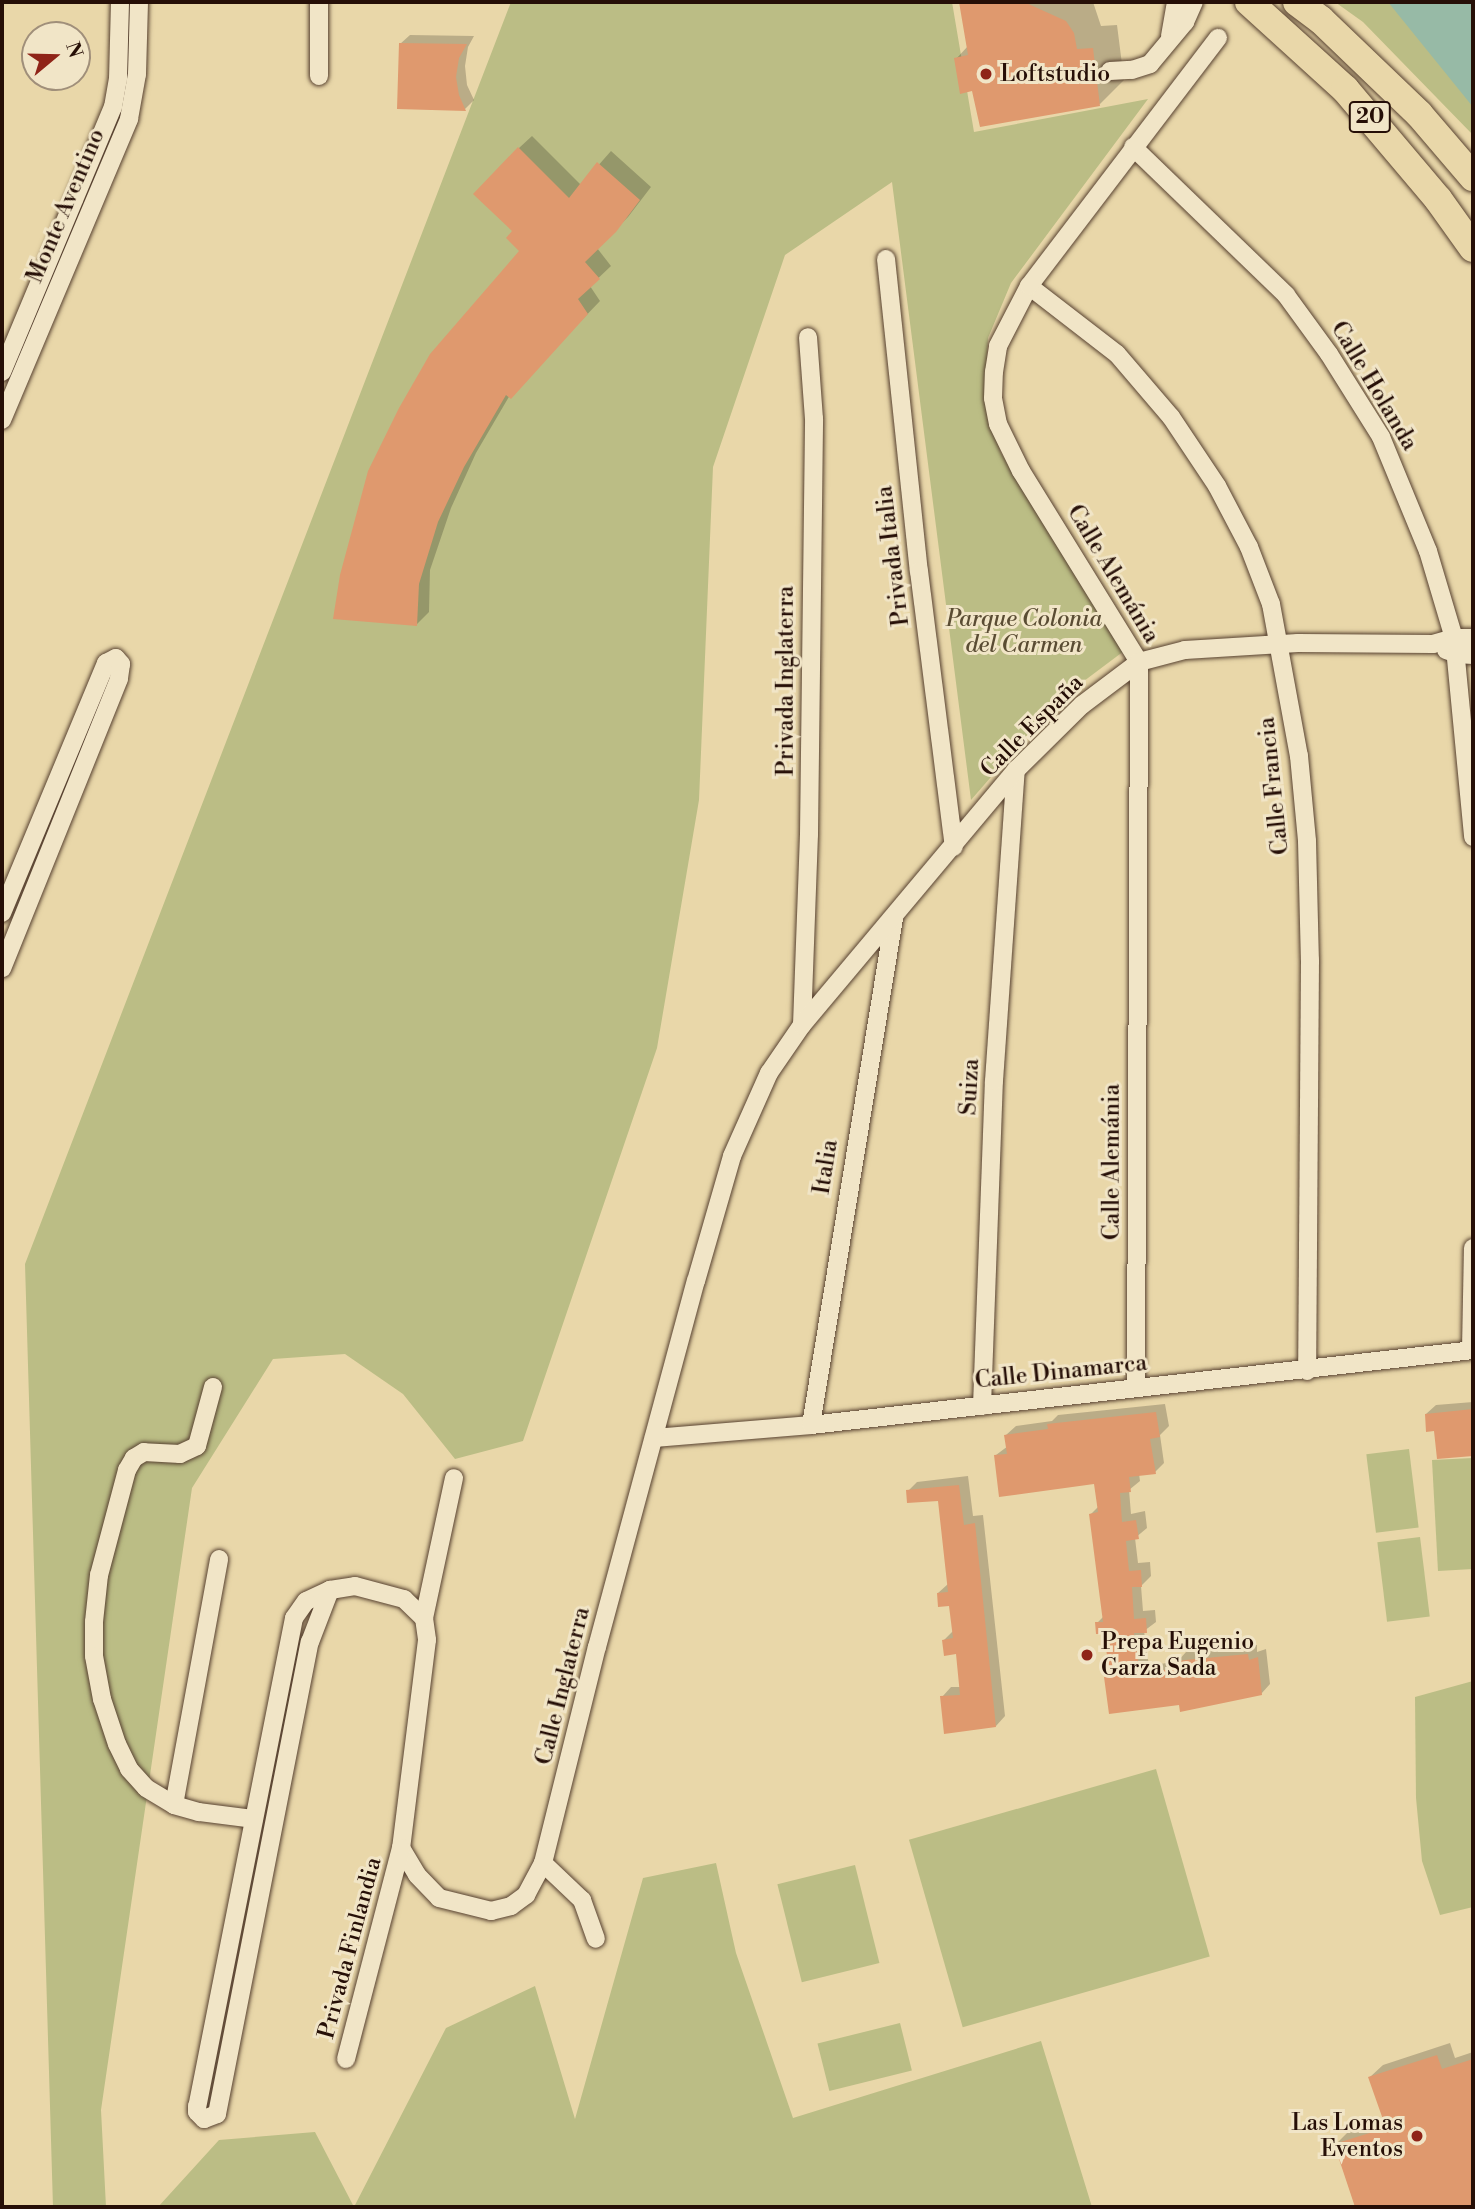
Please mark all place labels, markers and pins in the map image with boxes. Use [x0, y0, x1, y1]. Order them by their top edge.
place label: Loftstudio [1000, 60, 1110, 88]
marker: Loftstudio [978, 66, 994, 82]
place label: Prepa Eugenio Garza Sada [1101, 1628, 1254, 1682]
marker: Prepa Eugenio Garza Sada [1079, 1647, 1095, 1663]
place label: Las Lomas Eventos [1291, 2109, 1403, 2163]
marker: Las Lomas Eventos [1409, 2128, 1425, 2144]

